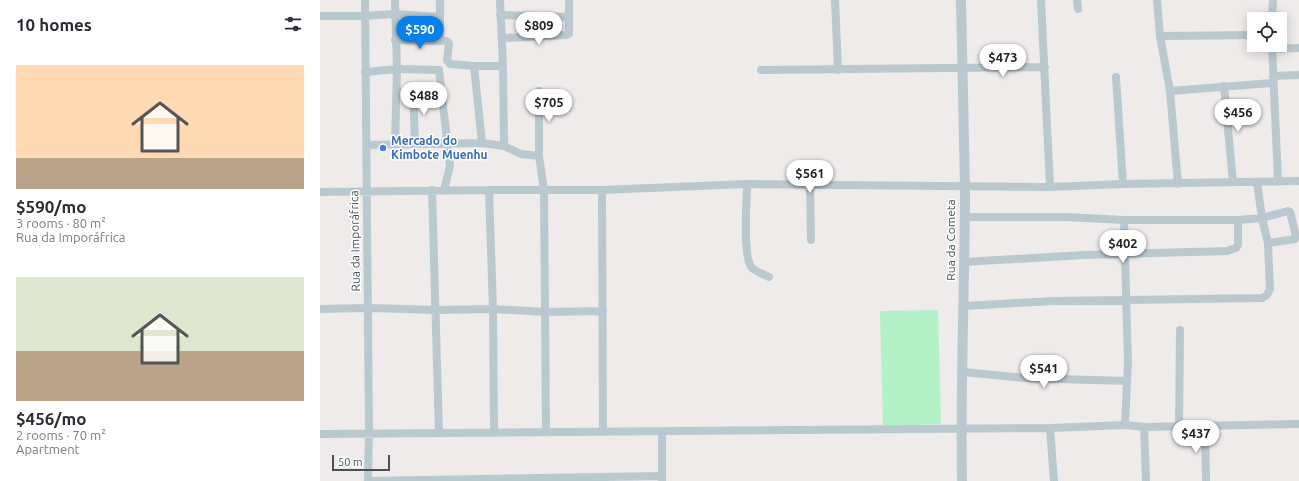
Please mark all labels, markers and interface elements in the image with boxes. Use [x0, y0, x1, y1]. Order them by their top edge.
pin: $809 [515, 12, 563, 46]
map controls [1247, 12, 1287, 52]
button: locate [1247, 12, 1287, 52]
icon: filters [282, 13, 304, 35]
text: 10 homes [16, 15, 92, 34]
pin: $590 [396, 16, 444, 50]
text: $809 [524, 18, 554, 32]
text: $590 [405, 22, 435, 36]
pin: $473 [979, 44, 1027, 78]
text: $473 [988, 50, 1018, 64]
pin: $488 [400, 82, 448, 116]
text: $488 [409, 88, 439, 102]
pin: $705 [525, 89, 573, 123]
icon: home [124, 91, 196, 163]
text: $705 [534, 95, 564, 109]
pin: $456 [1214, 99, 1262, 133]
text: $456 [1223, 105, 1253, 119]
place label: Mercado do Kimbote Muenhu [391, 134, 488, 161]
marker: Mercado do Kimbote Muenhu [378, 143, 388, 153]
pin: $561 [786, 160, 834, 194]
text: $561 [795, 166, 825, 180]
street label: Rua da Imporáfrica [347, 190, 362, 292]
text: $590/mo [16, 197, 86, 216]
street label: Rua da Cometa [944, 199, 957, 281]
text: 3 rooms · 80 m² [16, 216, 106, 230]
text: Rua da Imporáfrica [16, 230, 126, 244]
pin: $402 [1099, 230, 1147, 264]
text: $402 [1108, 236, 1138, 250]
icon: home [124, 303, 196, 375]
pin: $541 [1020, 355, 1068, 389]
text: $541 [1029, 361, 1059, 375]
text: $456/mo [16, 409, 86, 428]
pin: $437 [1172, 420, 1220, 454]
text: $437 [1181, 426, 1211, 440]
text: 2 rooms · 70 m² [16, 428, 106, 442]
text: Apartment [16, 442, 80, 456]
scale bar [332, 453, 390, 472]
text: 50 m [338, 456, 362, 468]

